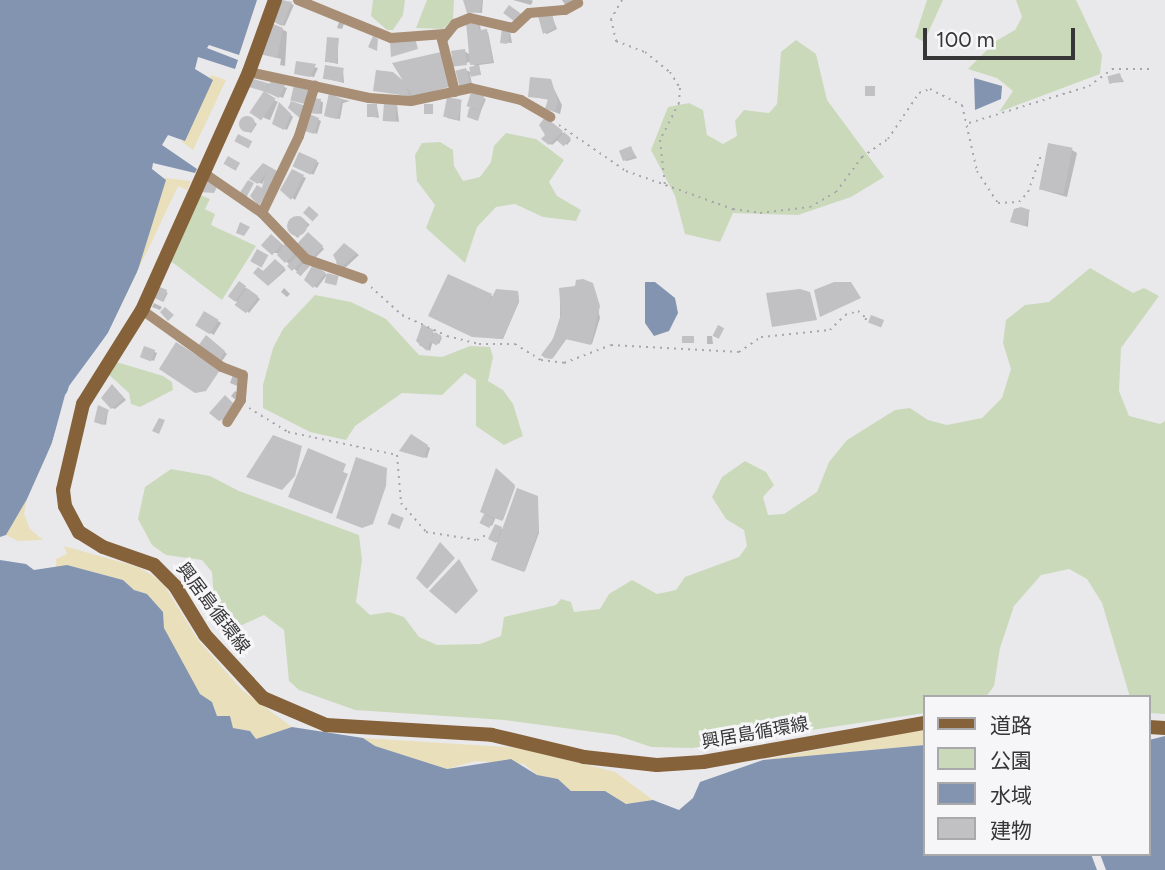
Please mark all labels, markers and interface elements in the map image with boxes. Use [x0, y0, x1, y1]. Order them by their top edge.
scale bar [927, 14, 1079, 58]
text: 100 m [936, 27, 995, 52]
street label: 興居島循環線 [172, 558, 254, 658]
legend [923, 695, 1151, 856]
street label: 興居島循環線 [700, 713, 810, 753]
text: 道路 [990, 713, 1032, 738]
text: 公園 [990, 748, 1032, 773]
text: 水域 [990, 783, 1032, 808]
text: 建物 [990, 818, 1032, 843]

